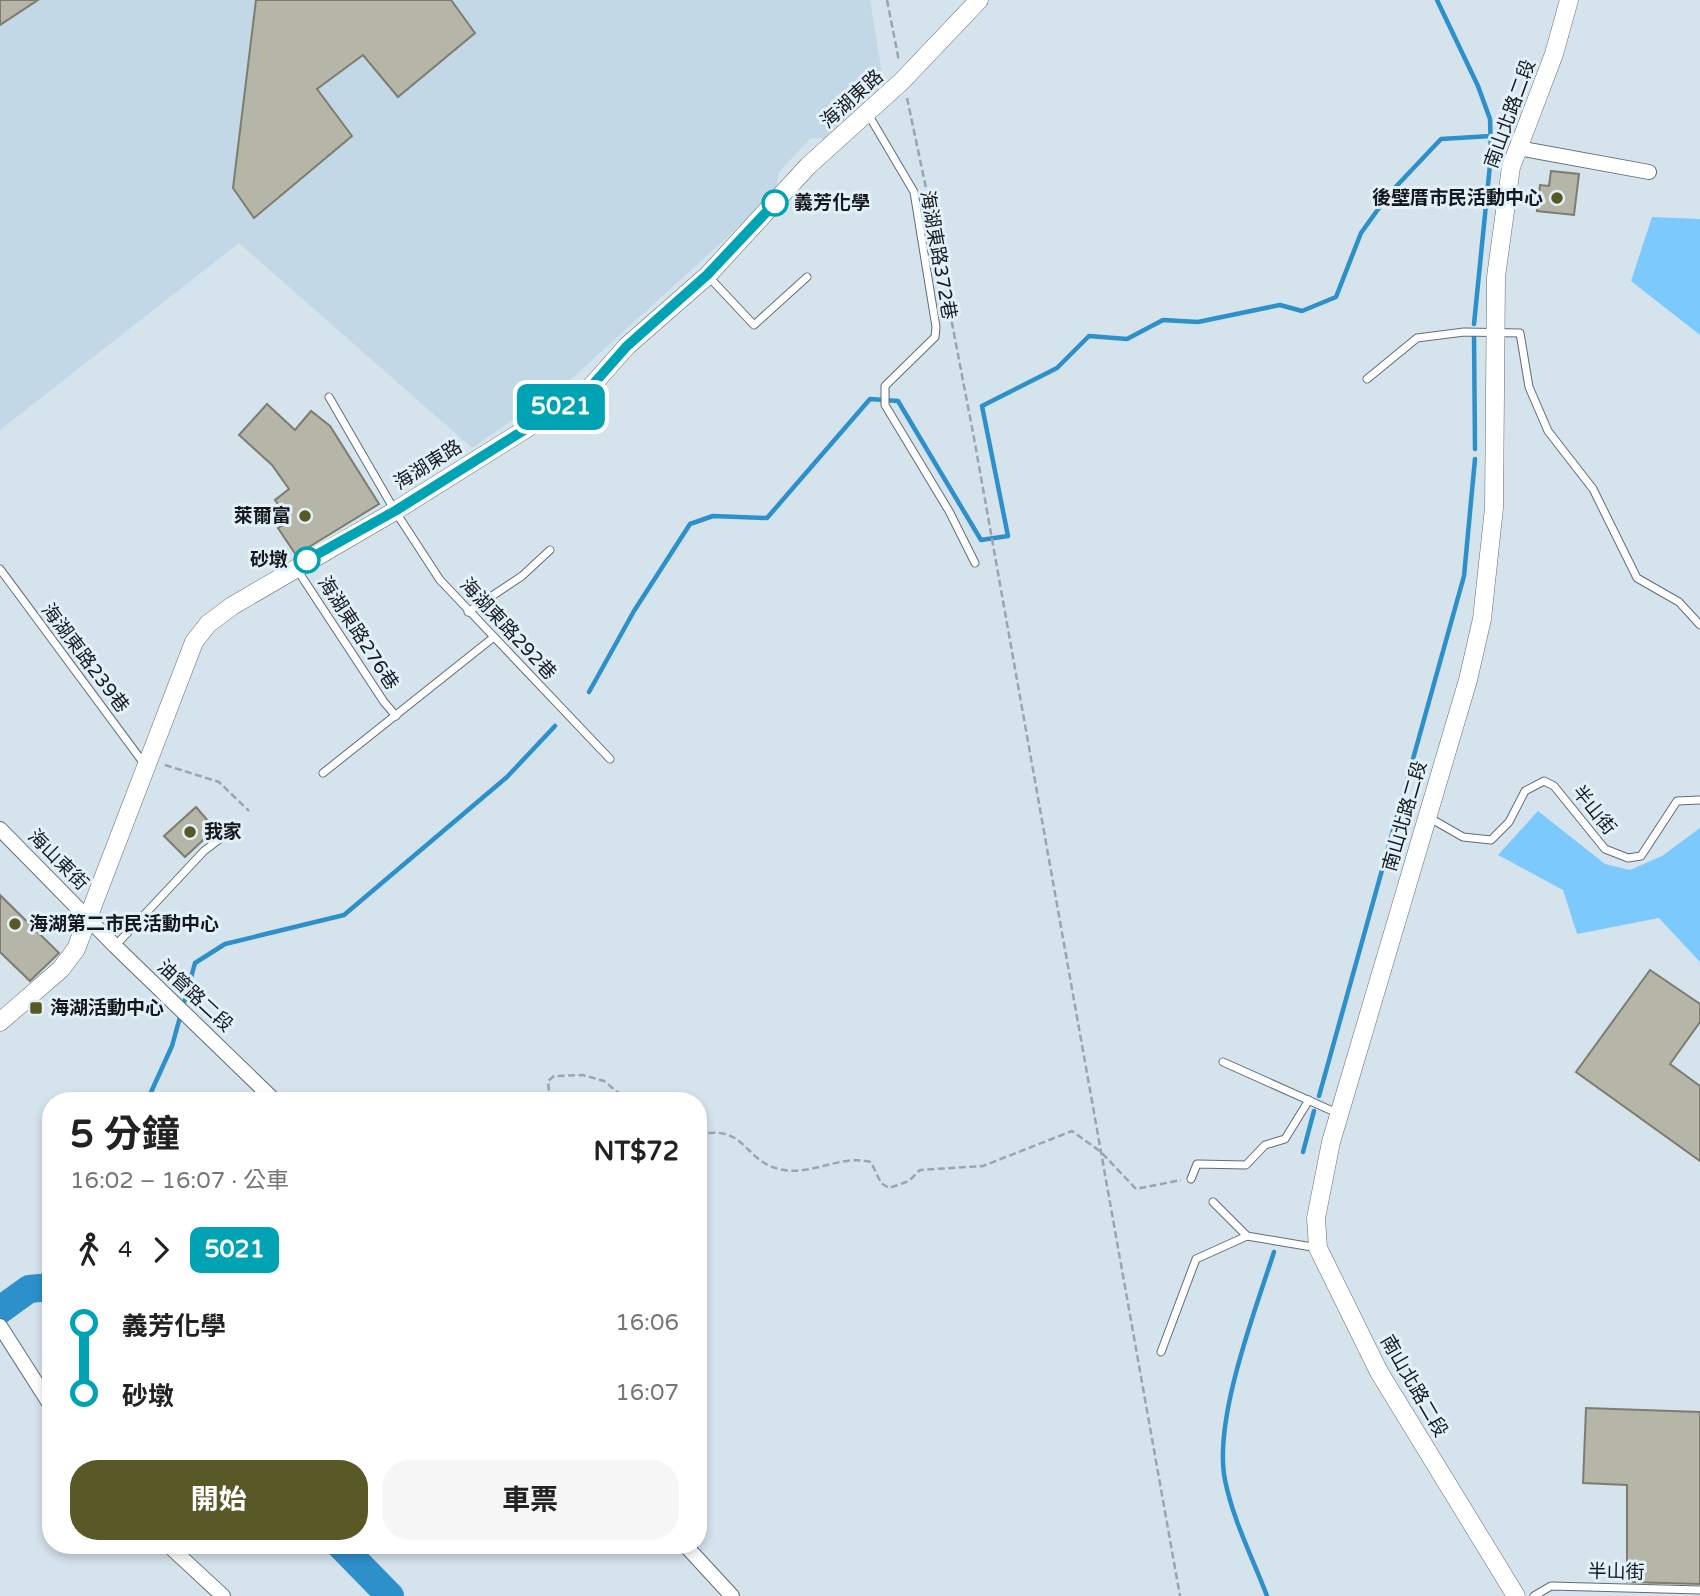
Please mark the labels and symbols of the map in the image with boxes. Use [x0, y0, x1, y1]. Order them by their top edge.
street label: 南山北路二段 [1480, 57, 1540, 171]
street label: 海湖東路 [816, 65, 888, 133]
place label: 後壁厝市民活動中心 [1372, 187, 1543, 209]
street label: 海湖東路372巷 [916, 189, 960, 321]
marker: 義芳化學 [762, 190, 788, 216]
marker: 後壁厝市民活動中心 [1549, 190, 1565, 206]
place label: 義芳化學 [794, 192, 870, 214]
line badge: 5021 [512, 384, 610, 430]
street label: 海湖東路 [390, 436, 466, 494]
place label: 萊爾富 [234, 505, 291, 527]
marker: 萊爾富 [297, 508, 313, 524]
marker: 砂墩 [294, 547, 320, 573]
place label: 砂墩 [250, 549, 288, 571]
street label: 海湖東路276巷 [313, 572, 403, 694]
street label: 海湖東路292巷 [455, 574, 561, 684]
street label: 海湖東路239巷 [37, 599, 133, 717]
street label: 南山北路二段 [1379, 758, 1431, 874]
street label: 半山街 [1568, 781, 1620, 839]
place label: 我家 [204, 821, 242, 843]
marker: 我家 [182, 824, 198, 840]
street label: 海山東街 [23, 825, 93, 895]
place label: 海湖第二市民活動中心 [29, 913, 219, 935]
marker: 海湖第二市民活動中心 [7, 916, 23, 932]
street label: 油管路二段 [153, 956, 237, 1036]
place label: 海湖活動中心 [50, 997, 164, 1019]
marker: 海湖活動中心 [28, 1000, 44, 1016]
street label: 南山北路二段 [1376, 1331, 1452, 1441]
street label: 半山街 [1587, 1561, 1645, 1583]

